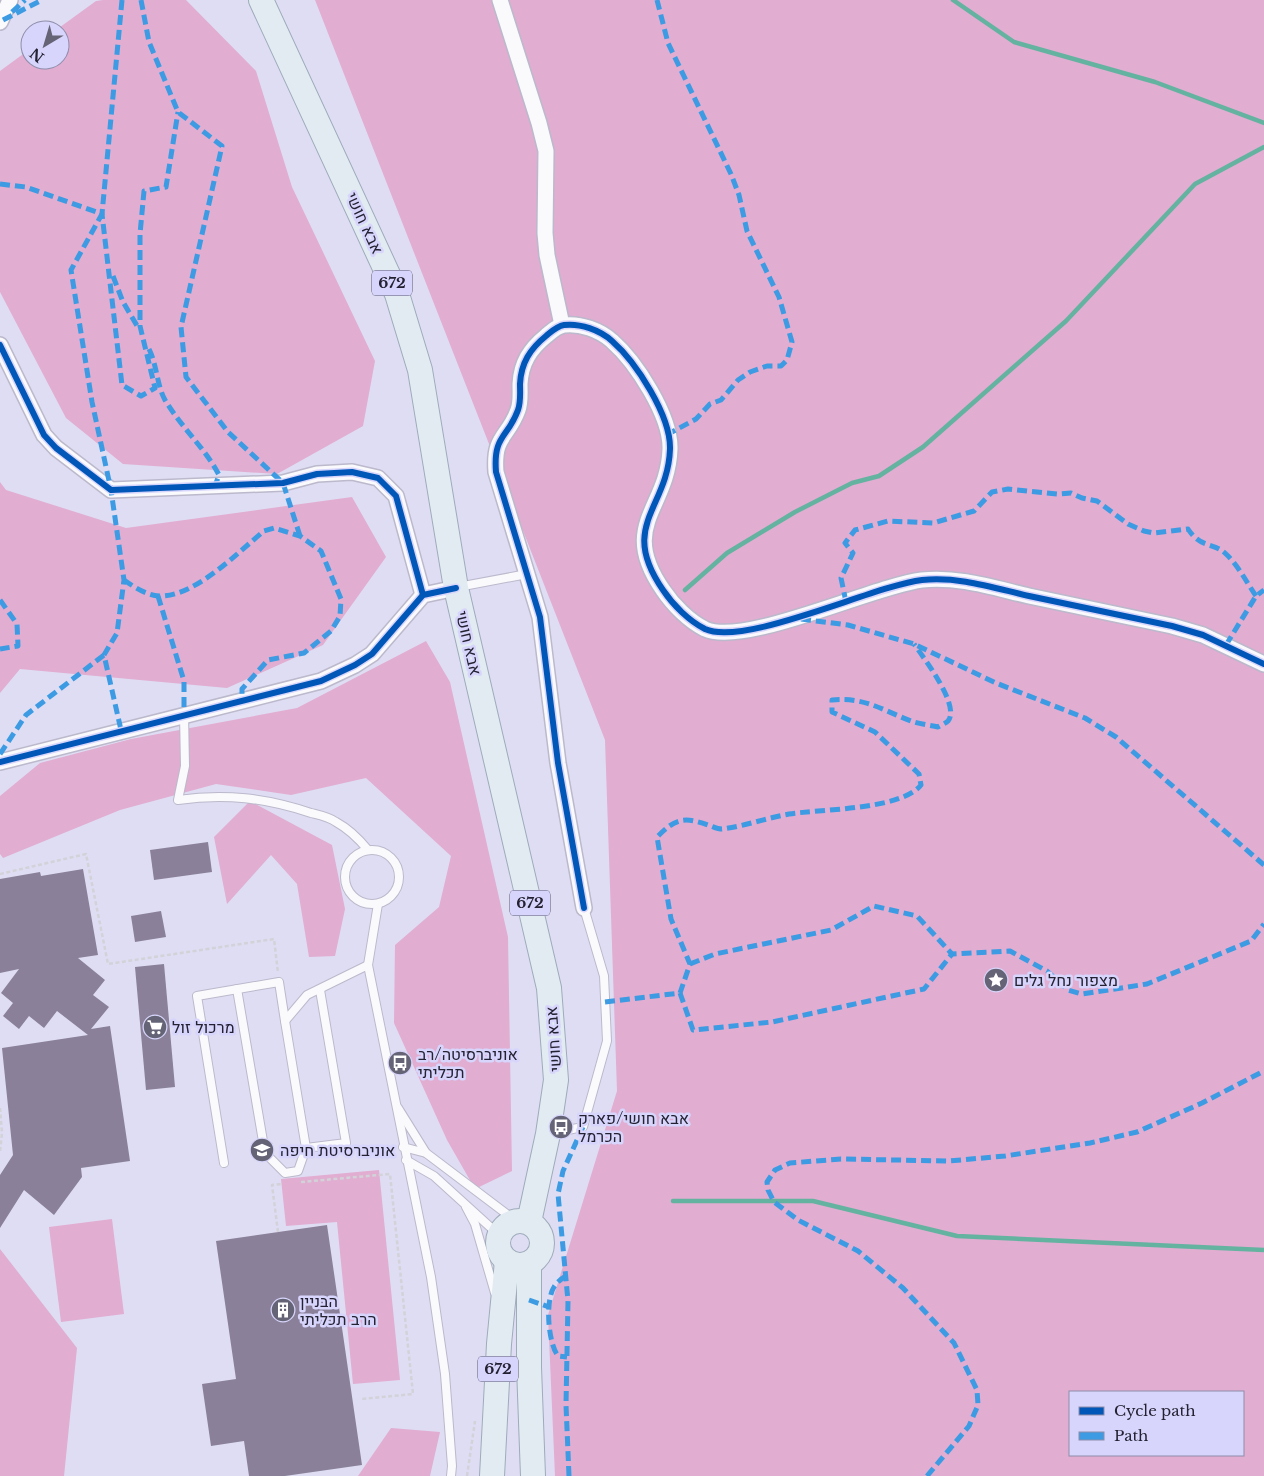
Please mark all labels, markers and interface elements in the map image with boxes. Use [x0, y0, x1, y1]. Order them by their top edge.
north arrow [20, 20, 70, 70]
text: N [26, 44, 48, 66]
street label: אבא חושי [342, 189, 388, 257]
road number: 672 [372, 270, 412, 296]
street label: אבא חושי [452, 609, 486, 677]
road number: 672 [510, 890, 550, 916]
place icon: מצפור נחל גלים [983, 967, 1009, 993]
place label: מצפור נחל גלים [1014, 970, 1118, 990]
street label: אבא חושי [541, 1006, 565, 1072]
supermarket icon: מרכול זול [142, 1014, 168, 1040]
place label: מרכול זול [172, 1017, 235, 1037]
place label: אוניברסיטה/רב תכליתי [418, 1044, 518, 1082]
bus stop icon: אוניברסיטה/רב תכליתי [387, 1050, 413, 1076]
place label: אבא חושי/פארק הכרמל [578, 1108, 689, 1146]
bus stop icon: אבא חושי/פארק הכרמל [548, 1114, 574, 1140]
school or university icon: אוניברסיטת חיפה [249, 1137, 275, 1163]
place label: אוניברסיטת חיפה [280, 1140, 395, 1160]
place label: הבניין הרב תכליתי [300, 1291, 377, 1329]
building icon: הבניין הרב תכליתי [270, 1297, 296, 1323]
road number: 672 [478, 1356, 518, 1382]
legend [1069, 1391, 1244, 1456]
text: Cycle path [1114, 1401, 1196, 1420]
text: Path [1114, 1426, 1148, 1445]

